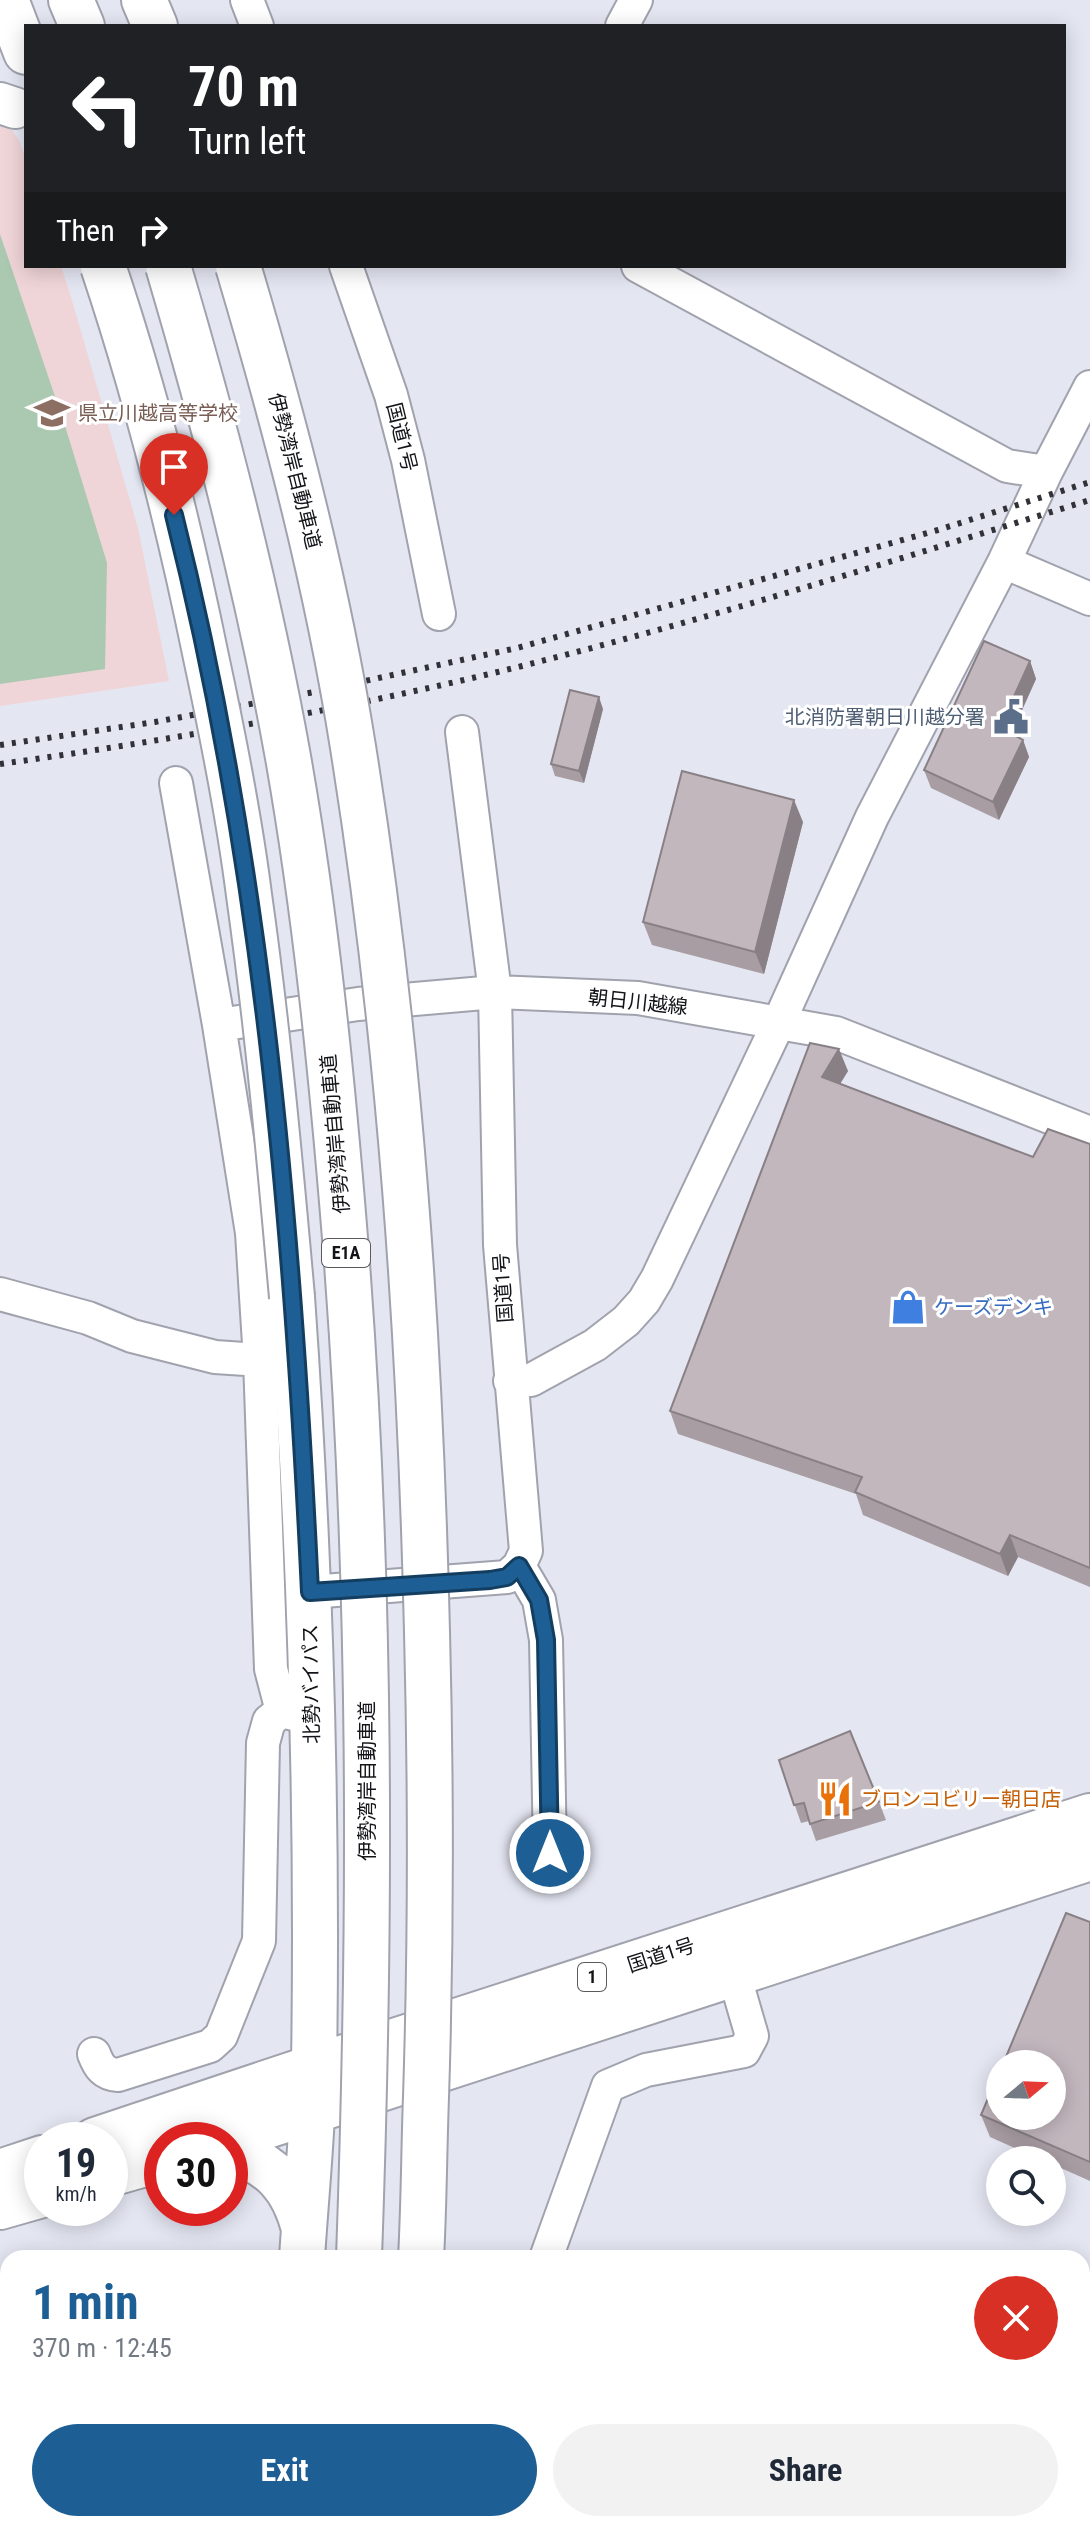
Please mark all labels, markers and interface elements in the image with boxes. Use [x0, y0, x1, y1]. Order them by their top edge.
text: 70 m [188, 54, 299, 120]
icon: left [56, 56, 160, 160]
text: Turn left [188, 121, 306, 163]
icon: right [131, 208, 175, 252]
text: Then [56, 213, 115, 248]
street label: 伊勢湾岸自動車道 [264, 390, 326, 552]
school or university icon: 県立川越高等学校 [33, 394, 71, 432]
street label: 国道1号 [382, 400, 422, 474]
place label: 県立川越高等学校 [78, 401, 238, 425]
pin [140, 433, 208, 515]
icon: arrive [152, 445, 196, 489]
public building icon: 北消防署朝日川越分署 [992, 698, 1030, 736]
place label: 北消防署朝日川越分署 [785, 705, 985, 729]
street label: 朝日川越線 [587, 985, 689, 1019]
street label: 伊勢湾岸自動車道 [316, 1053, 354, 1215]
road number: E1A [322, 1239, 370, 1267]
street label: 国道1号 [489, 1252, 517, 1324]
shop icon: ケーズデンキ [889, 1288, 927, 1326]
place label: ケーズデンキ [934, 1295, 1053, 1319]
street label: 北勢バイパス [298, 1624, 324, 1744]
street label: 伊勢湾岸自動車道 [355, 1701, 379, 1861]
restaurant icon: ブロンコビリー朝日店 [816, 1780, 854, 1818]
place label: ブロンコビリー朝日店 [861, 1787, 1061, 1811]
position arrow [508, 1811, 592, 1895]
street label: 国道1号 [624, 1933, 698, 1977]
road number: 1 [578, 1963, 606, 1991]
north arrow [986, 2050, 1066, 2130]
map controls [986, 2050, 1066, 2226]
speed limit sign: 30 [144, 2122, 248, 2226]
text: 19 [56, 2140, 96, 2187]
button: search [986, 2146, 1066, 2226]
text: km/h [55, 2182, 97, 2206]
text: 1 min [32, 2274, 139, 2331]
button: close [974, 2276, 1058, 2360]
text: 370 m · 12:45 [32, 2333, 172, 2363]
button: Exit [32, 2424, 537, 2516]
button: Share [553, 2424, 1058, 2516]

